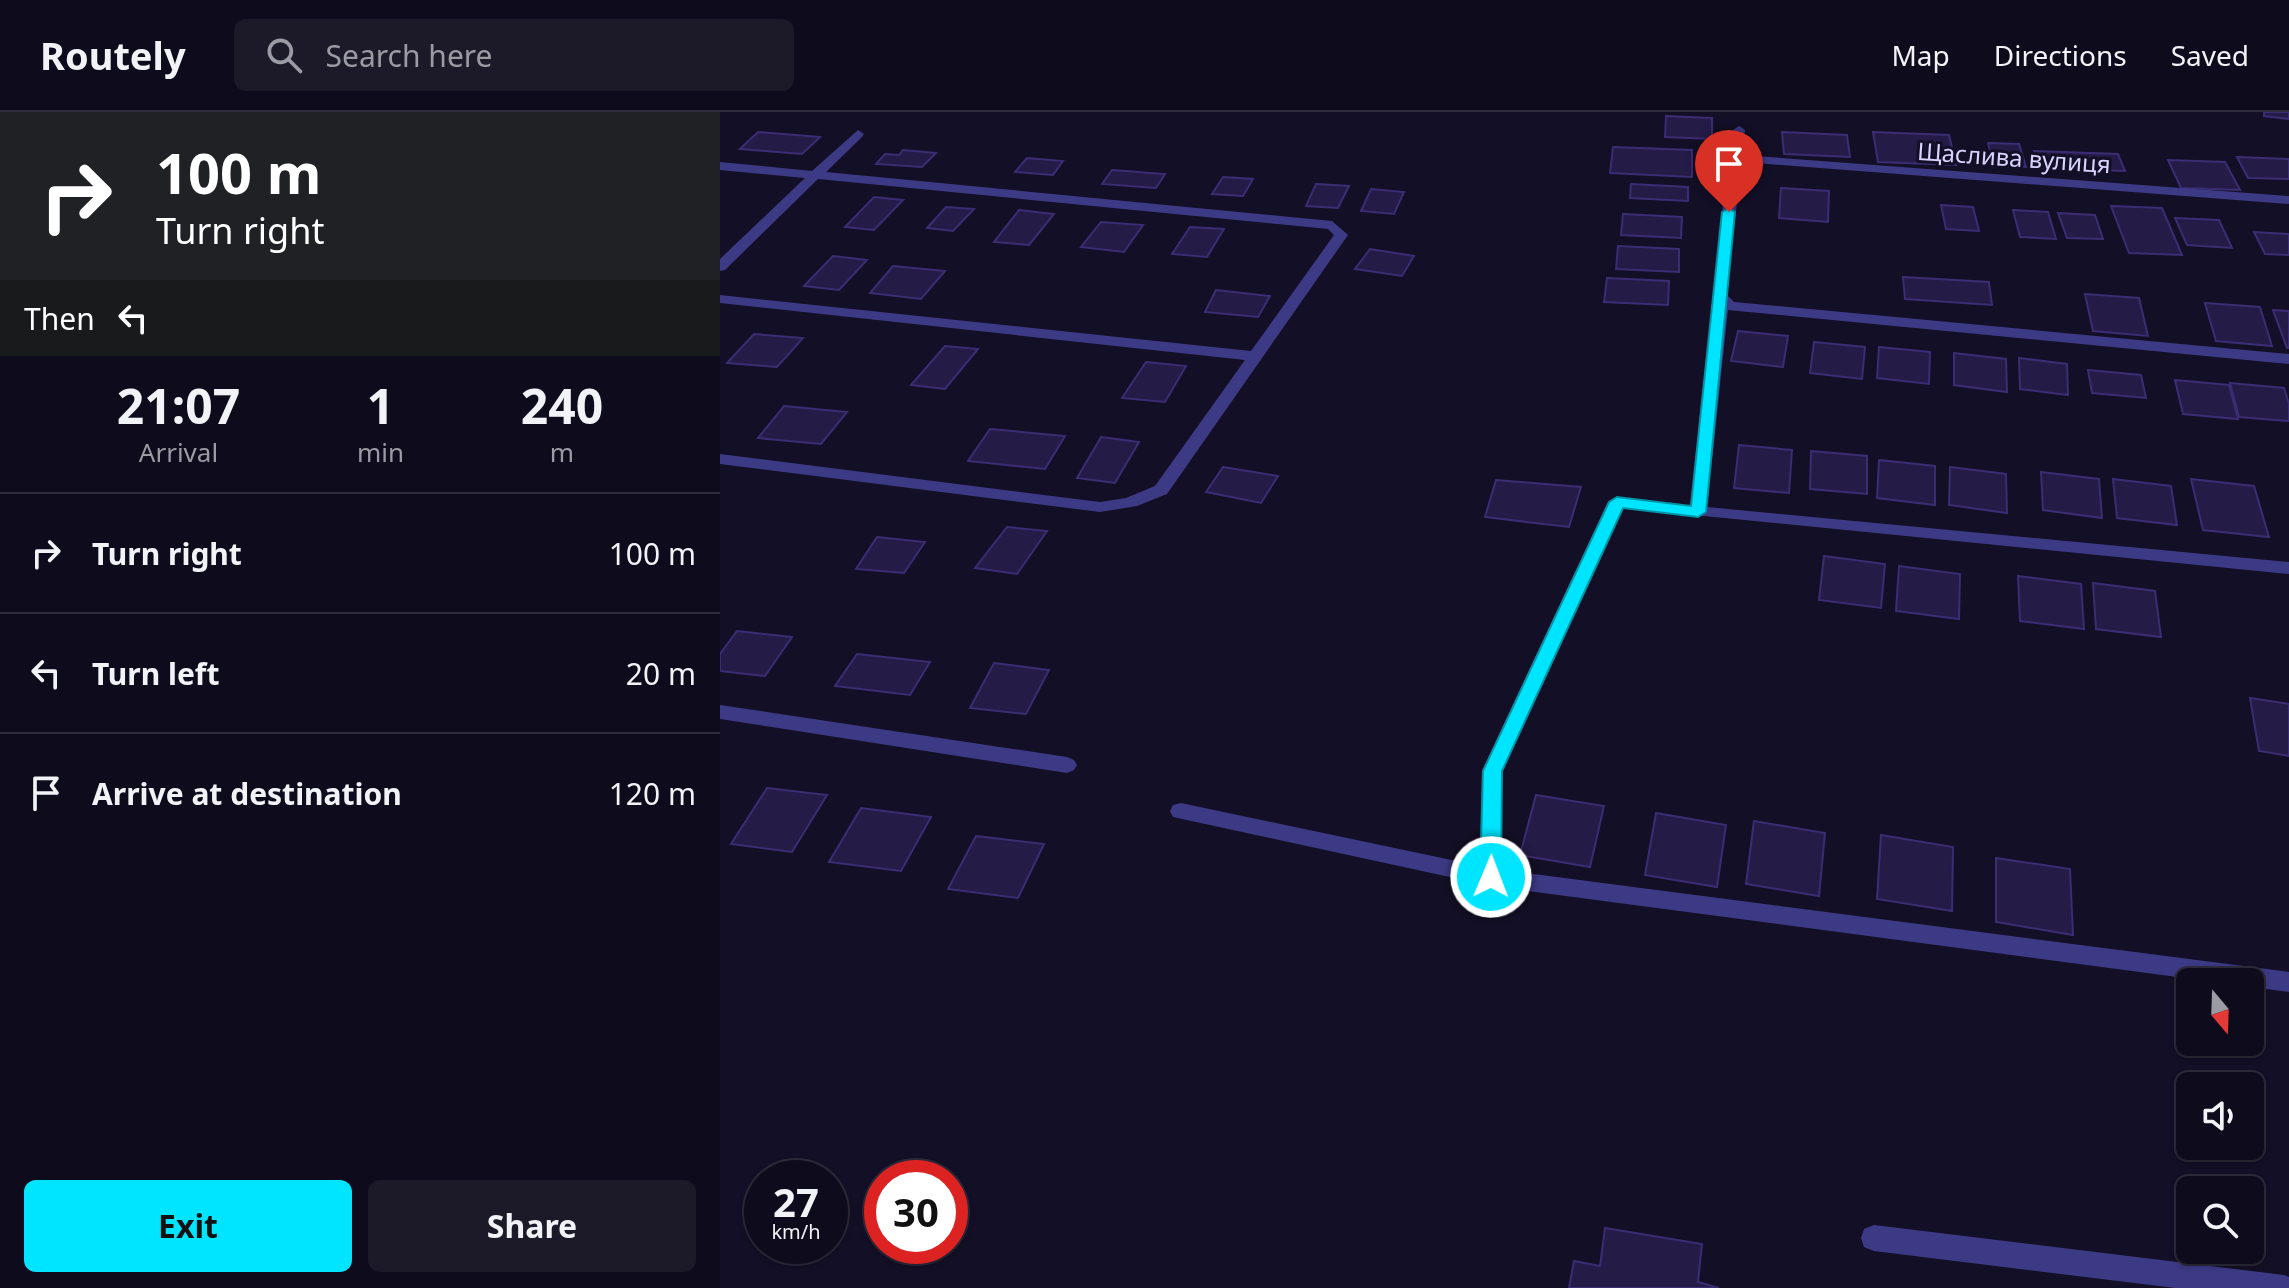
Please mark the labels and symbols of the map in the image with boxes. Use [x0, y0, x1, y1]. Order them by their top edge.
pin [1695, 130, 1763, 212]
street label: Щаслива вулиця [1916, 134, 2112, 180]
position arrow [1449, 835, 1533, 919]
north arrow [2176, 968, 2264, 1056]
speed limit sign: 30 [864, 1160, 968, 1264]

